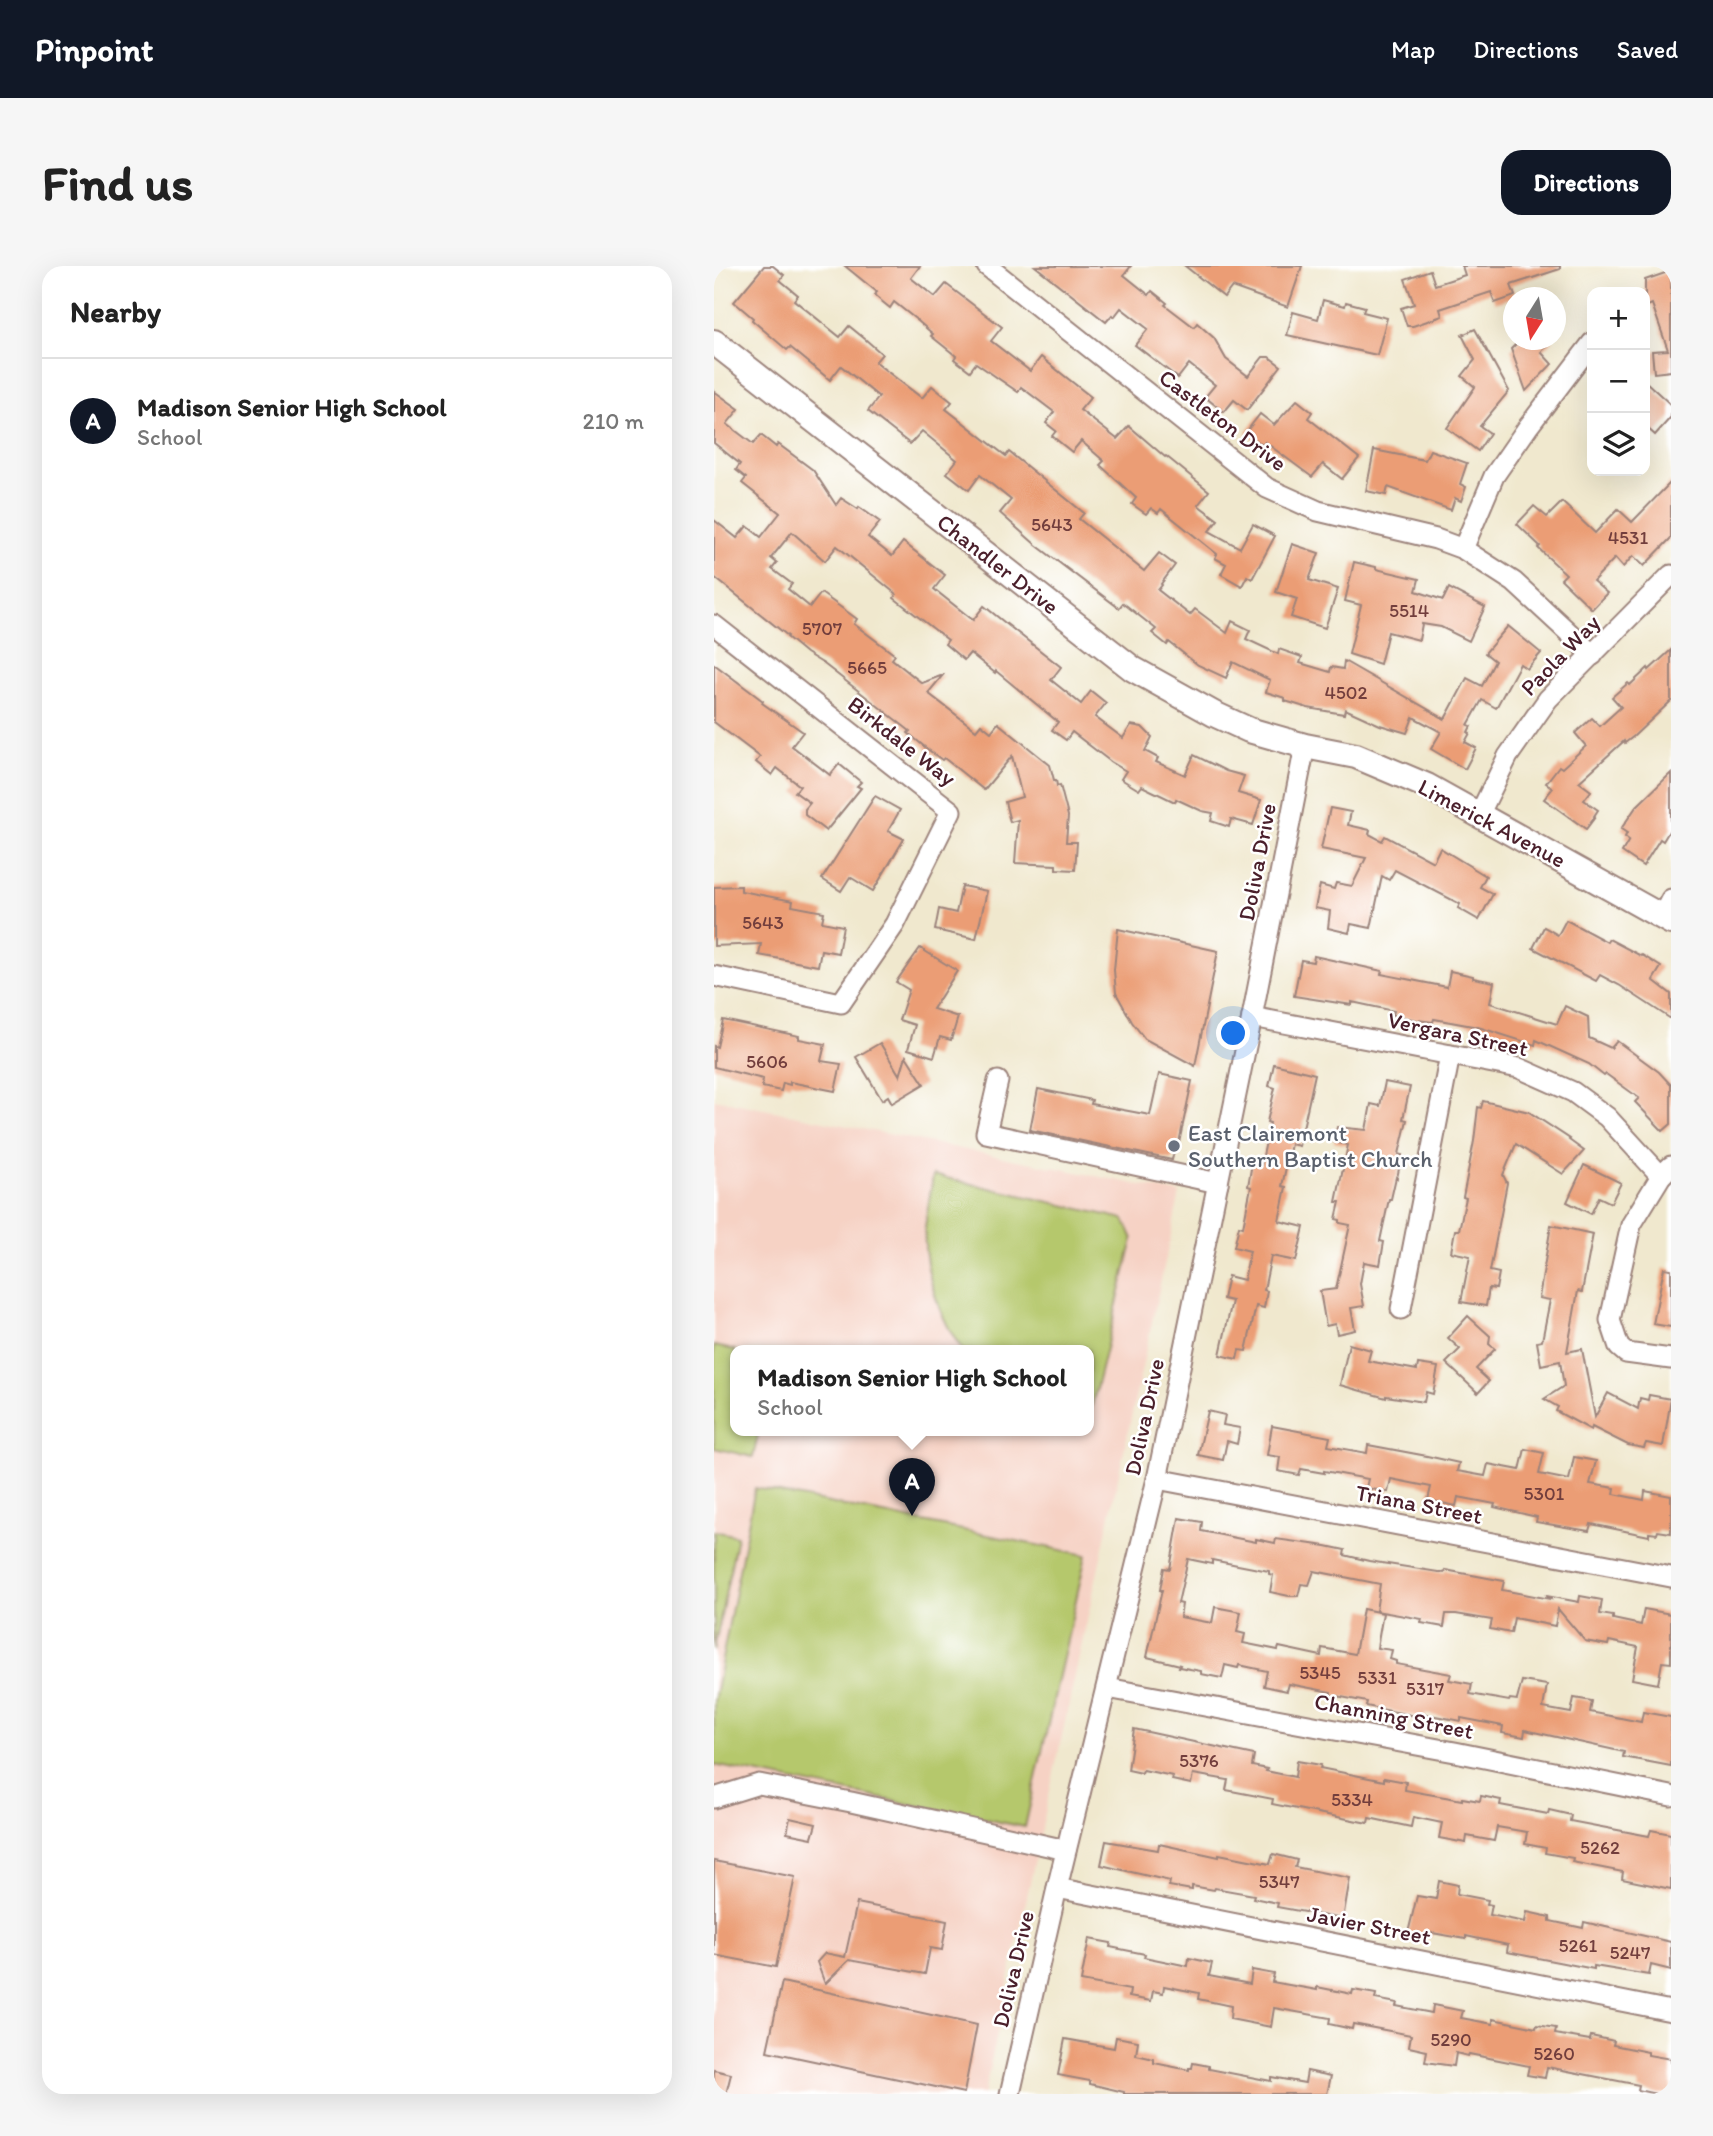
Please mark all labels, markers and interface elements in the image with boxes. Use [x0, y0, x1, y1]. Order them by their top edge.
text: Pinpoint [35, 30, 153, 69]
text: Map [1391, 35, 1435, 64]
text: Directions [1473, 35, 1579, 64]
text: Saved [1617, 35, 1678, 64]
button: Directions [1501, 150, 1671, 215]
text: Find us [42, 153, 193, 212]
north arrow [1503, 287, 1566, 350]
map controls [1587, 287, 1650, 476]
button: + [1587, 287, 1650, 350]
text: Nearby [70, 293, 161, 330]
button: − [1587, 350, 1650, 413]
street label: Castleton Drive [1154, 363, 1292, 477]
text: Madison Senior High School [137, 391, 447, 423]
text: A [86, 407, 100, 435]
text: 210 m [583, 407, 644, 435]
button: layers [1587, 413, 1650, 476]
text: School [137, 423, 202, 451]
street label: Chandler Drive [931, 508, 1065, 620]
house number: 5643 [1031, 513, 1073, 536]
house number: 4531 [1608, 526, 1648, 549]
house number: 5514 [1389, 599, 1429, 622]
street label: Paola Way [1514, 608, 1606, 701]
house number: 5707 [802, 617, 842, 640]
house number: 5665 [847, 656, 887, 679]
house number: 4502 [1324, 681, 1368, 704]
street label: Birkdale Way [842, 690, 962, 792]
street label: Limerick Avenue [1413, 772, 1571, 874]
street label: Doliva Drive [1232, 801, 1282, 923]
house number: 5643 [742, 911, 784, 934]
street label: Vergara Street [1385, 1005, 1531, 1063]
your location [1216, 1016, 1250, 1050]
house number: 5606 [746, 1050, 788, 1073]
place label: East Clairemont Southern Baptist Church [1188, 1119, 1432, 1173]
marker: East Clairemont Southern Baptist Church [1166, 1138, 1182, 1154]
popup [730, 1345, 1094, 1436]
street label: Doliva Drive [1118, 1356, 1170, 1478]
text: Madison Senior High School [757, 1361, 1067, 1393]
text: School [757, 1393, 823, 1421]
pin: A [889, 1458, 935, 1516]
street label: Triana Street [1353, 1478, 1485, 1530]
house number: 5301 [1524, 1482, 1565, 1505]
house number: 5345 [1299, 1661, 1341, 1684]
house number: 5331 [1357, 1666, 1397, 1689]
house number: 5317 [1406, 1677, 1444, 1700]
street label: Channing Street [1312, 1687, 1476, 1745]
house number: 5376 [1179, 1749, 1219, 1772]
house number: 5334 [1331, 1788, 1373, 1811]
house number: 5262 [1580, 1836, 1620, 1859]
house number: 5347 [1258, 1870, 1300, 1893]
street label: Javier Street [1305, 1899, 1434, 1951]
street label: Doliva Drive [986, 1908, 1040, 2030]
house number: 5261 [1559, 1934, 1598, 1957]
house number: 5247 [1610, 1941, 1650, 1964]
house number: 5290 [1430, 2028, 1472, 2051]
house number: 5260 [1533, 2042, 1575, 2065]

